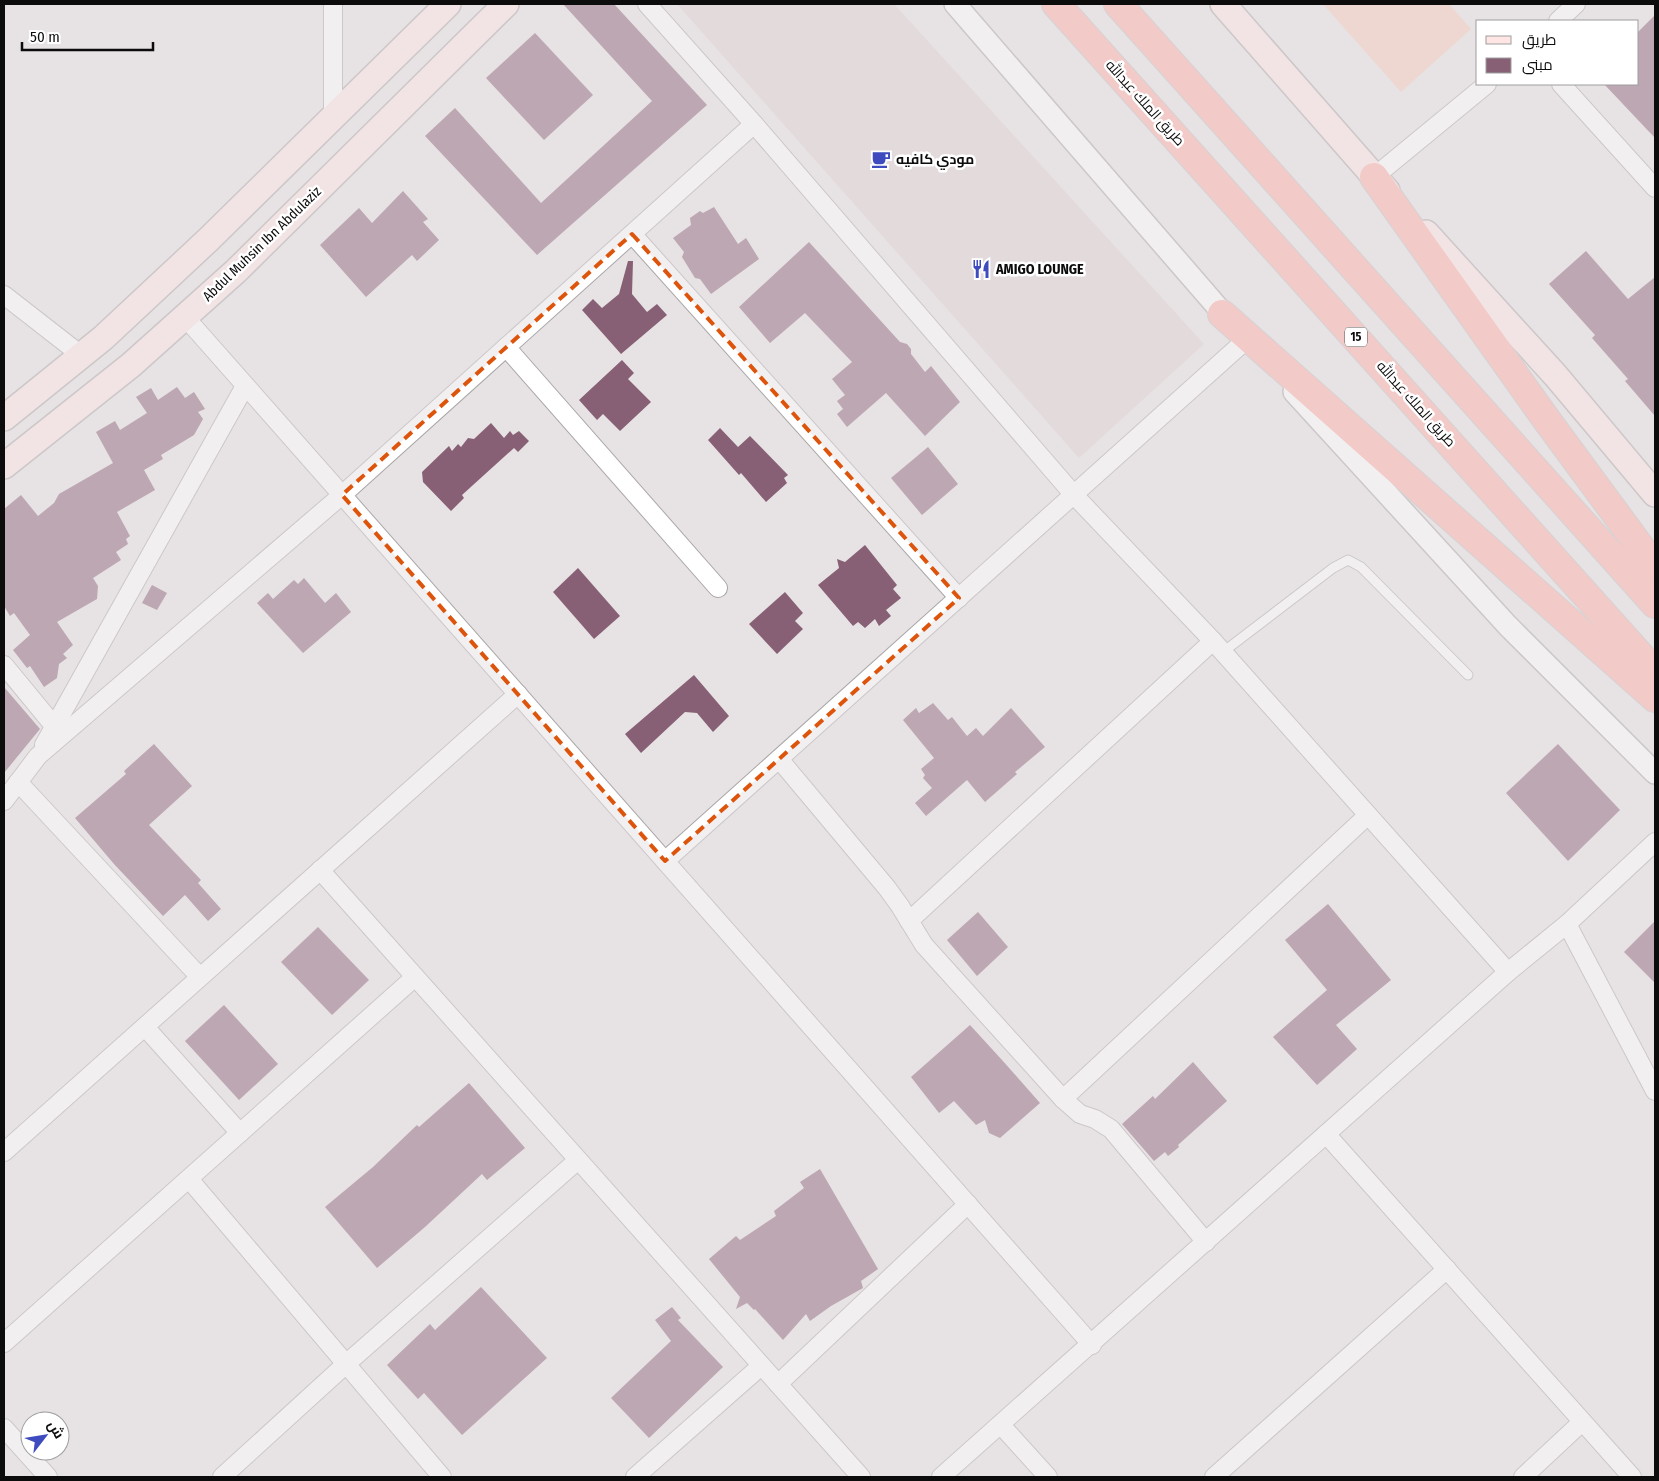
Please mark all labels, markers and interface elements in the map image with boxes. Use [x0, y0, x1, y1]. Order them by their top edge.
scale bar [22, 20, 154, 52]
legend [1476, 20, 1639, 85]
text: 50 m [30, 28, 60, 46]
text: طريق [1522, 31, 1556, 50]
street label: طريق الملك عبدالله [1102, 56, 1189, 149]
text: مبنى [1522, 56, 1553, 75]
cafe icon: مودي كافيه [870, 148, 892, 170]
place label: مودي كافيه [896, 151, 974, 170]
street label: Abdul Muhsin Ibn Abdulaziz [199, 183, 325, 305]
restaurant icon: AMIGO LOUNGE [970, 258, 992, 280]
place label: AMIGO LOUNGE [995, 261, 1084, 278]
road number: 15 [1345, 328, 1367, 347]
street label: طريق الملك عبدالله [1373, 357, 1460, 450]
north arrow [20, 1411, 70, 1461]
text: ش [44, 1417, 68, 1442]

